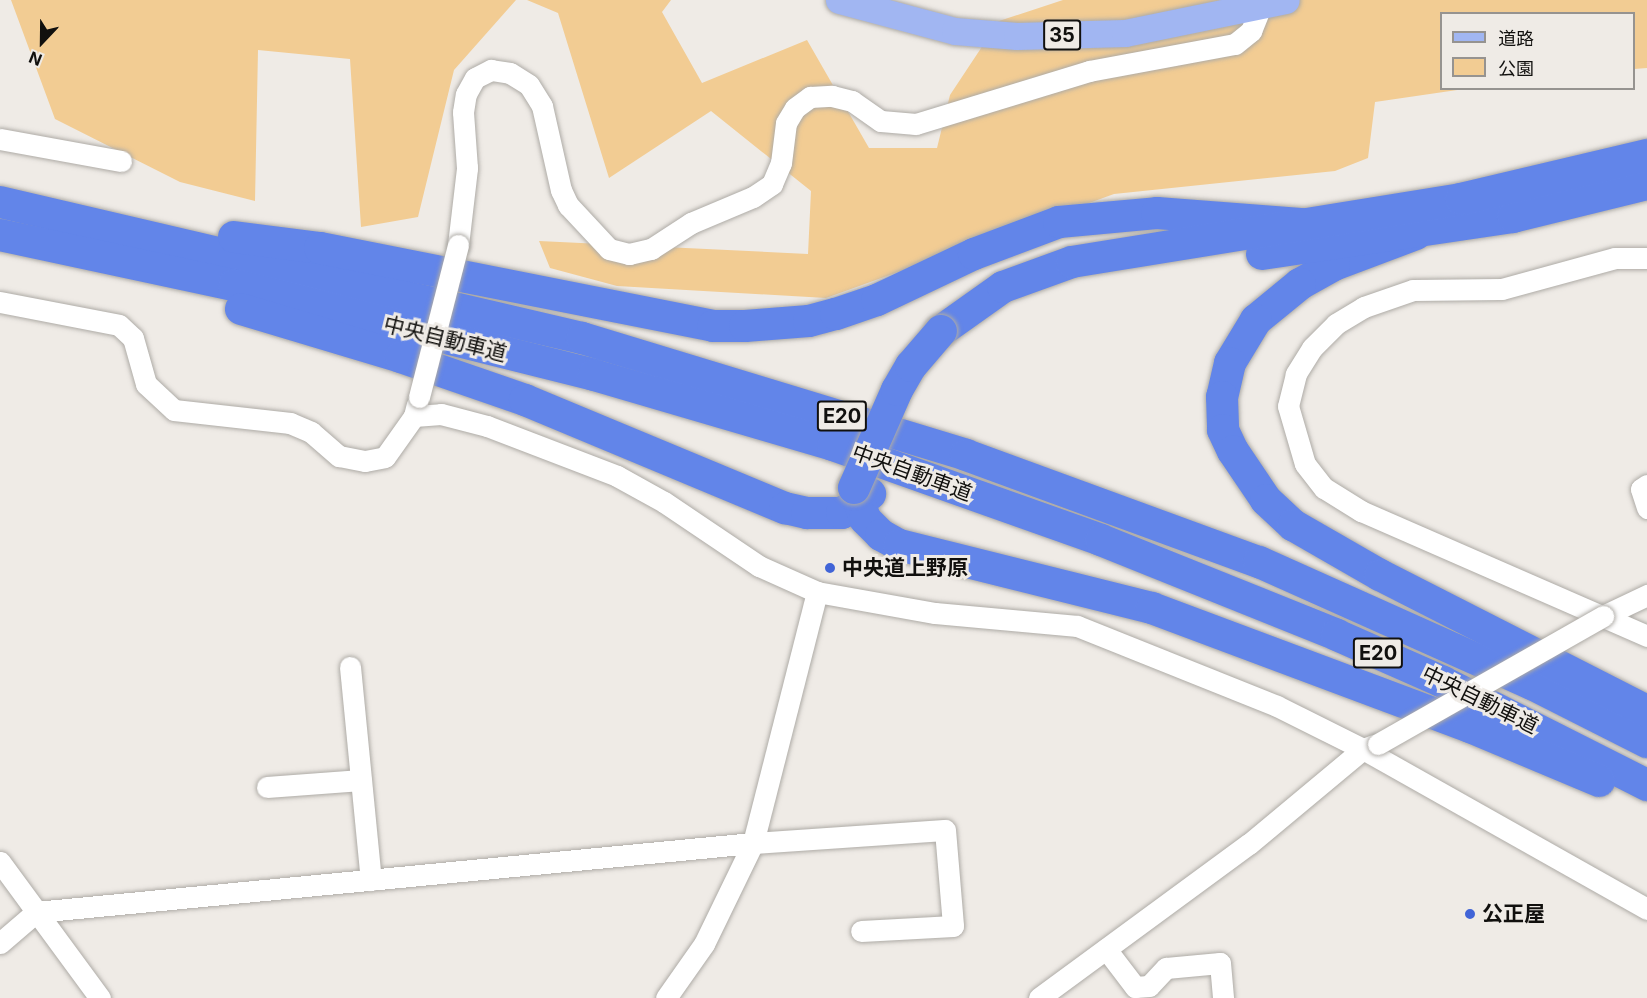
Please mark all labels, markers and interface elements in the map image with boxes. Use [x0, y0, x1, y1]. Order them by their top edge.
north arrow [12, 12, 72, 72]
legend [1440, 12, 1635, 90]
road number: 35 [1042, 18, 1082, 52]
text: 道路 [1498, 28, 1534, 49]
text: N [26, 47, 45, 70]
text: 公園 [1498, 58, 1534, 79]
street label: 中央自動車道 [381, 312, 509, 366]
road number: E20 [816, 399, 868, 433]
street label: 中央自動車道 [848, 440, 976, 506]
place label: 中央道上野原 [842, 555, 968, 581]
marker: 中央道上野原 [823, 561, 837, 575]
road number: E20 [1352, 636, 1404, 670]
street label: 中央自動車道 [1418, 661, 1542, 739]
place label: 公正屋 [1482, 901, 1545, 927]
marker: 公正屋 [1463, 907, 1477, 921]

